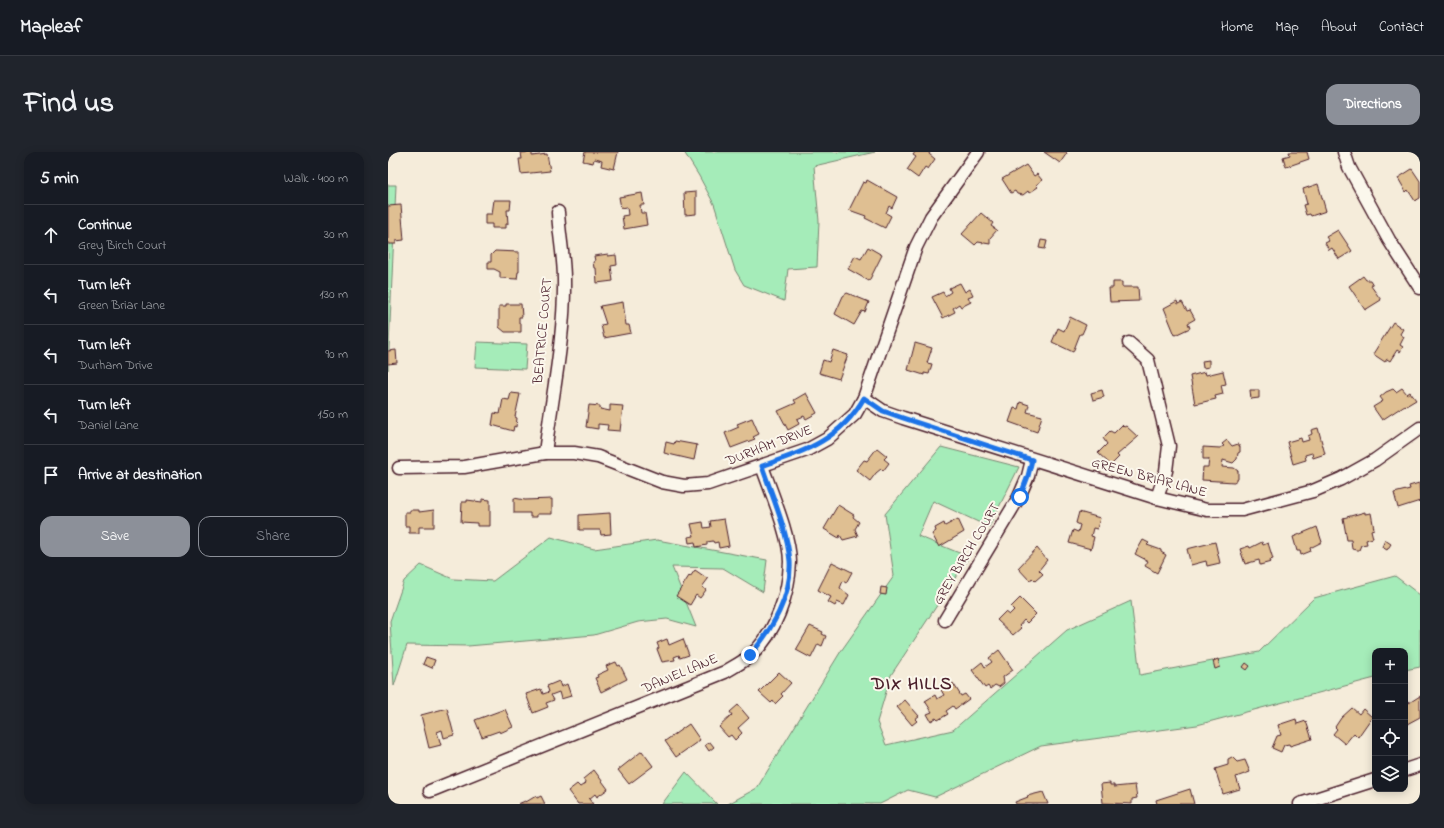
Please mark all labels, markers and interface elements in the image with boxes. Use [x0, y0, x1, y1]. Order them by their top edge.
text: Mapleaf [20, 14, 82, 41]
text: Home [1221, 17, 1253, 38]
text: Map [1275, 17, 1299, 38]
text: About [1321, 17, 1357, 38]
text: Contact [1379, 17, 1424, 38]
text: Find us [24, 84, 114, 125]
button: Directions [1326, 84, 1420, 125]
text: 5 min [40, 166, 79, 191]
text: Walk · 400 m [284, 169, 348, 188]
text: Continue [78, 214, 132, 236]
icon: ahead [40, 224, 62, 246]
text: 30 m [324, 225, 348, 244]
text: Grey Birch Court [78, 236, 167, 255]
text: Turn left [78, 274, 131, 296]
street label: BEATRICE COURT [528, 277, 558, 386]
icon: left [40, 284, 62, 306]
text: 130 m [320, 285, 348, 304]
text: Green Briar Lane [78, 296, 165, 315]
text: Turn left [78, 334, 131, 356]
icon: left [40, 344, 62, 366]
text: 90 m [325, 345, 348, 364]
text: Durham Drive [78, 356, 153, 375]
text: Turn left [78, 394, 131, 416]
icon: left [40, 404, 62, 426]
text: 150 m [317, 405, 348, 424]
text: Daniel Lane [78, 416, 139, 435]
street label: DURHAM DRIVE [722, 420, 815, 472]
street label: GREEN BRIAR LANE [1089, 453, 1209, 503]
icon: arrive [40, 464, 62, 486]
text: Arrive at destination [78, 464, 202, 486]
route start [1011, 488, 1029, 506]
street label: GREY BIRCH COURT [928, 499, 1006, 609]
button: Save [40, 516, 190, 557]
button: Share [198, 516, 348, 557]
route end [741, 646, 759, 664]
map controls [1372, 648, 1408, 792]
button: + [1372, 648, 1408, 684]
street label: DANIEL LANE [638, 649, 721, 700]
district label: DIX HILLS [871, 672, 952, 698]
button: − [1372, 684, 1408, 720]
button: locate [1372, 720, 1408, 756]
button: layers [1372, 756, 1408, 792]

